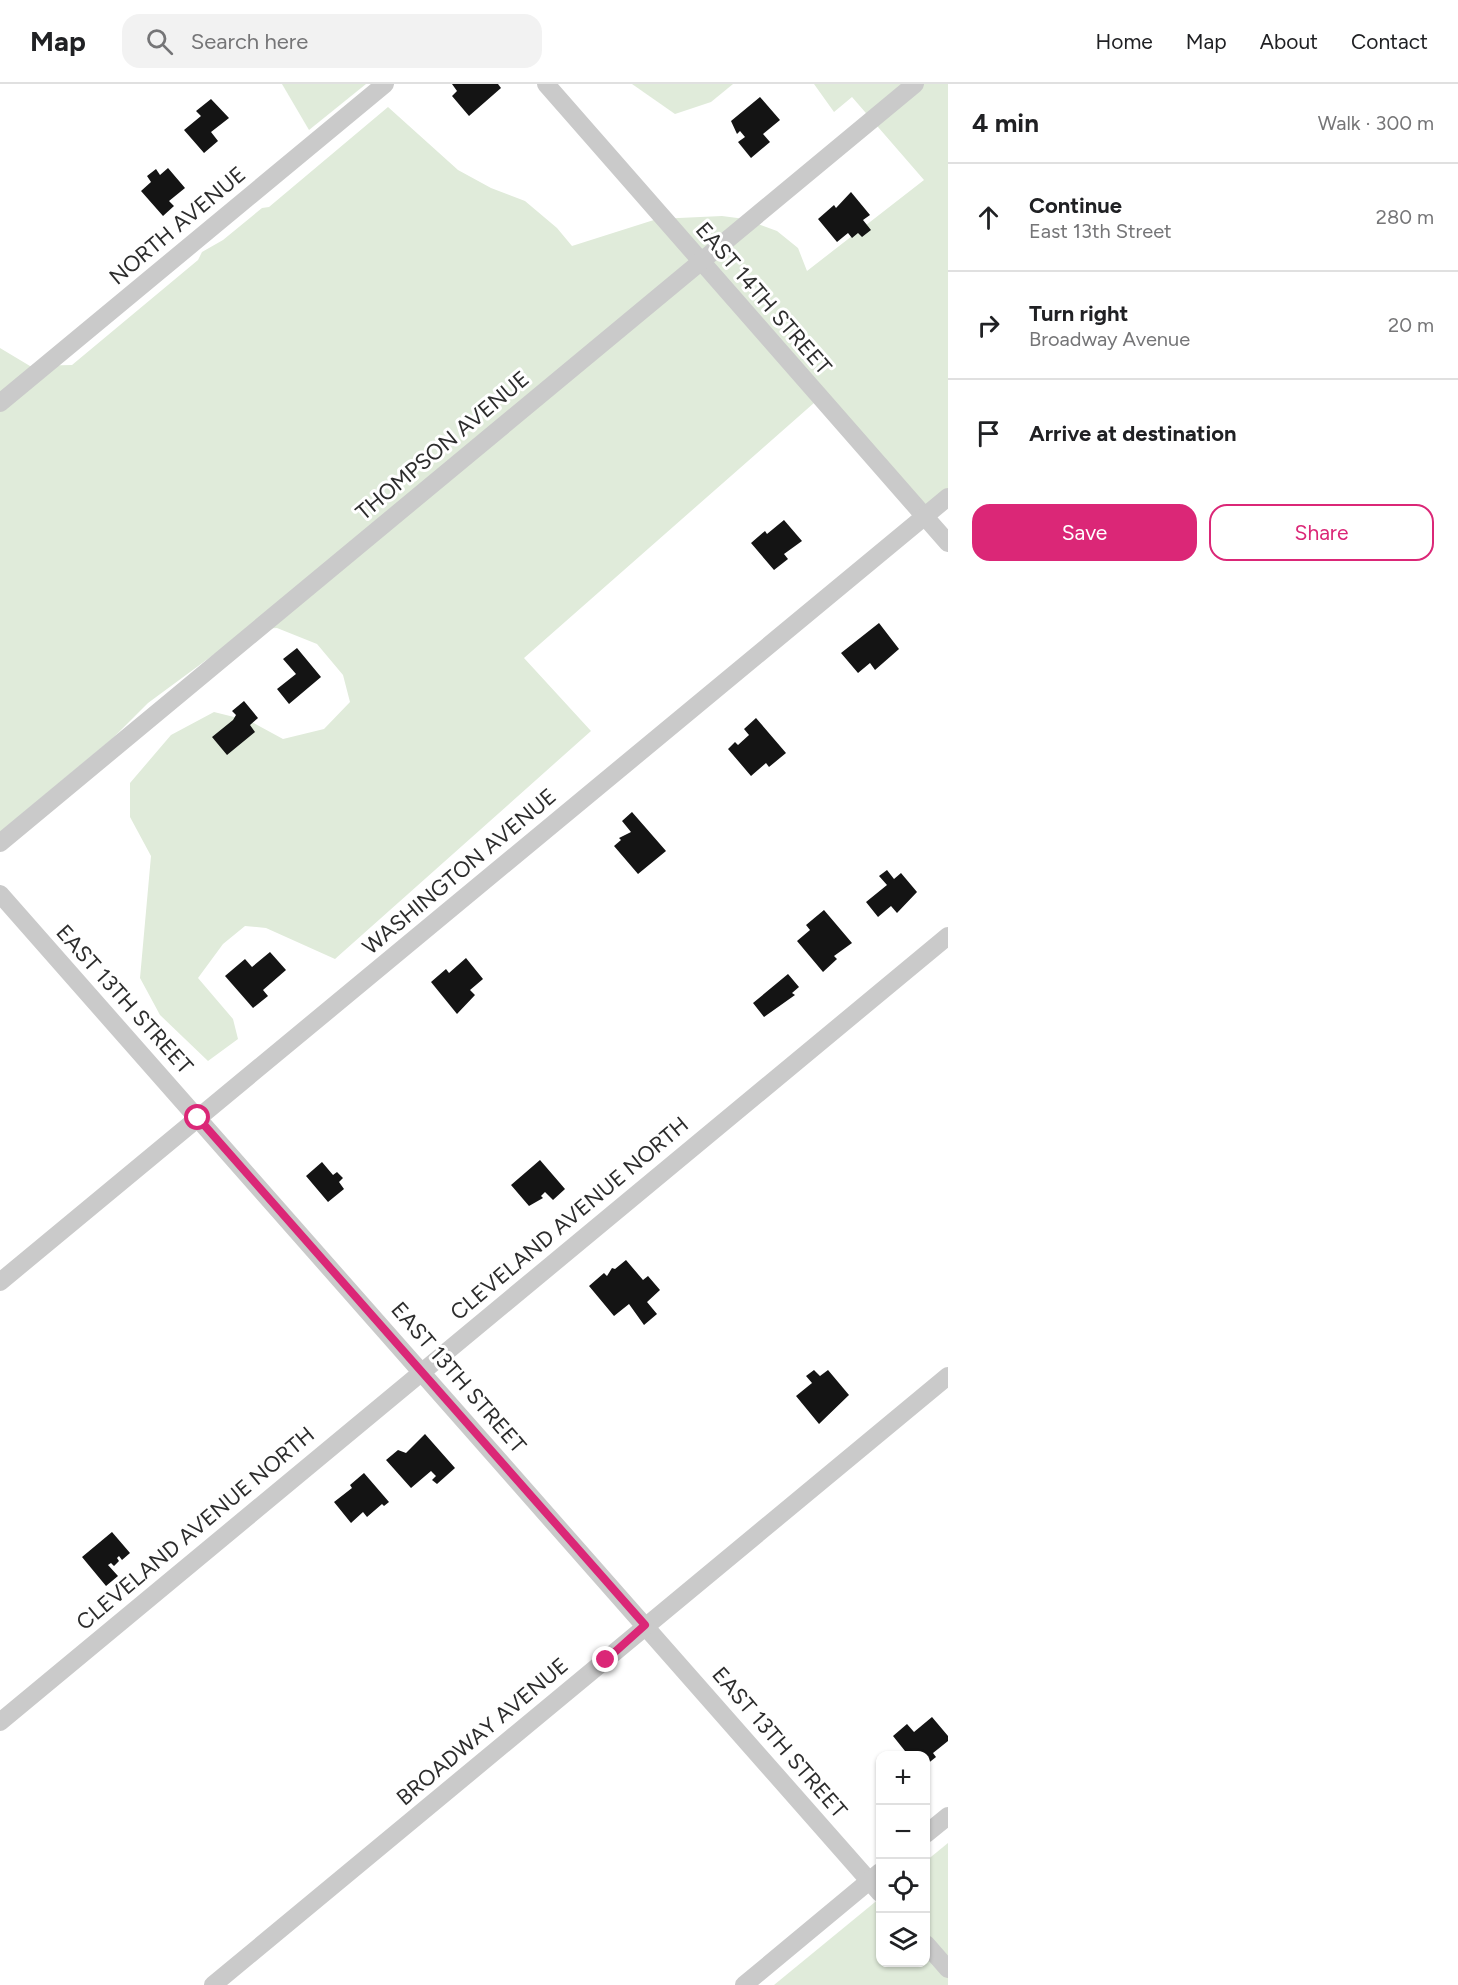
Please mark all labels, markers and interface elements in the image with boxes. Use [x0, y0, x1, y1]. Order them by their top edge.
search box [122, 14, 542, 68]
text: Map [30, 24, 86, 58]
icon: search [143, 25, 176, 58]
text: Search here [191, 28, 308, 55]
text: Home [1096, 29, 1153, 54]
text: Map [1186, 29, 1227, 54]
text: About [1260, 29, 1318, 54]
text: Contact [1351, 29, 1428, 54]
text: 4 min [972, 107, 1039, 139]
text: Walk · 300 m [1318, 111, 1434, 135]
street label: NORTH AVENUE [104, 160, 251, 290]
text: Continue [1029, 192, 1122, 219]
icon: ahead [972, 201, 1005, 234]
text: 280 m [1376, 205, 1434, 229]
street label: EAST 14TH STREET [690, 216, 837, 380]
text: East 13th Street [1029, 219, 1172, 243]
text: Turn right [1029, 300, 1128, 327]
icon: right [972, 309, 1005, 342]
text: 20 m [1388, 313, 1434, 337]
text: Broadway Avenue [1029, 327, 1190, 351]
street label: THOMPSON AVENUE [350, 365, 534, 526]
icon: arrive [972, 417, 1005, 450]
text: Arrive at destination [1029, 420, 1237, 447]
button: Save [972, 504, 1197, 561]
button: Share [1209, 504, 1434, 561]
street label: WASHINGTON AVENUE [357, 782, 562, 960]
street label: EAST 13TH STREET [50, 919, 199, 1080]
route start [184, 1104, 210, 1130]
street label: CLEVELAND AVENUE NORTH [445, 1111, 694, 1326]
street label: EAST 13TH STREET [386, 1296, 532, 1459]
street label: CLEVELAND AVENUE NORTH [71, 1421, 320, 1636]
route end [592, 1646, 618, 1672]
street label: BROADWAY AVENUE [391, 1652, 574, 1811]
street label: EAST 13TH STREET [707, 1661, 853, 1824]
map controls [876, 1751, 930, 1967]
button: + [876, 1751, 930, 1805]
button: − [876, 1805, 930, 1859]
button: locate [876, 1859, 930, 1913]
button: layers [876, 1913, 930, 1967]

